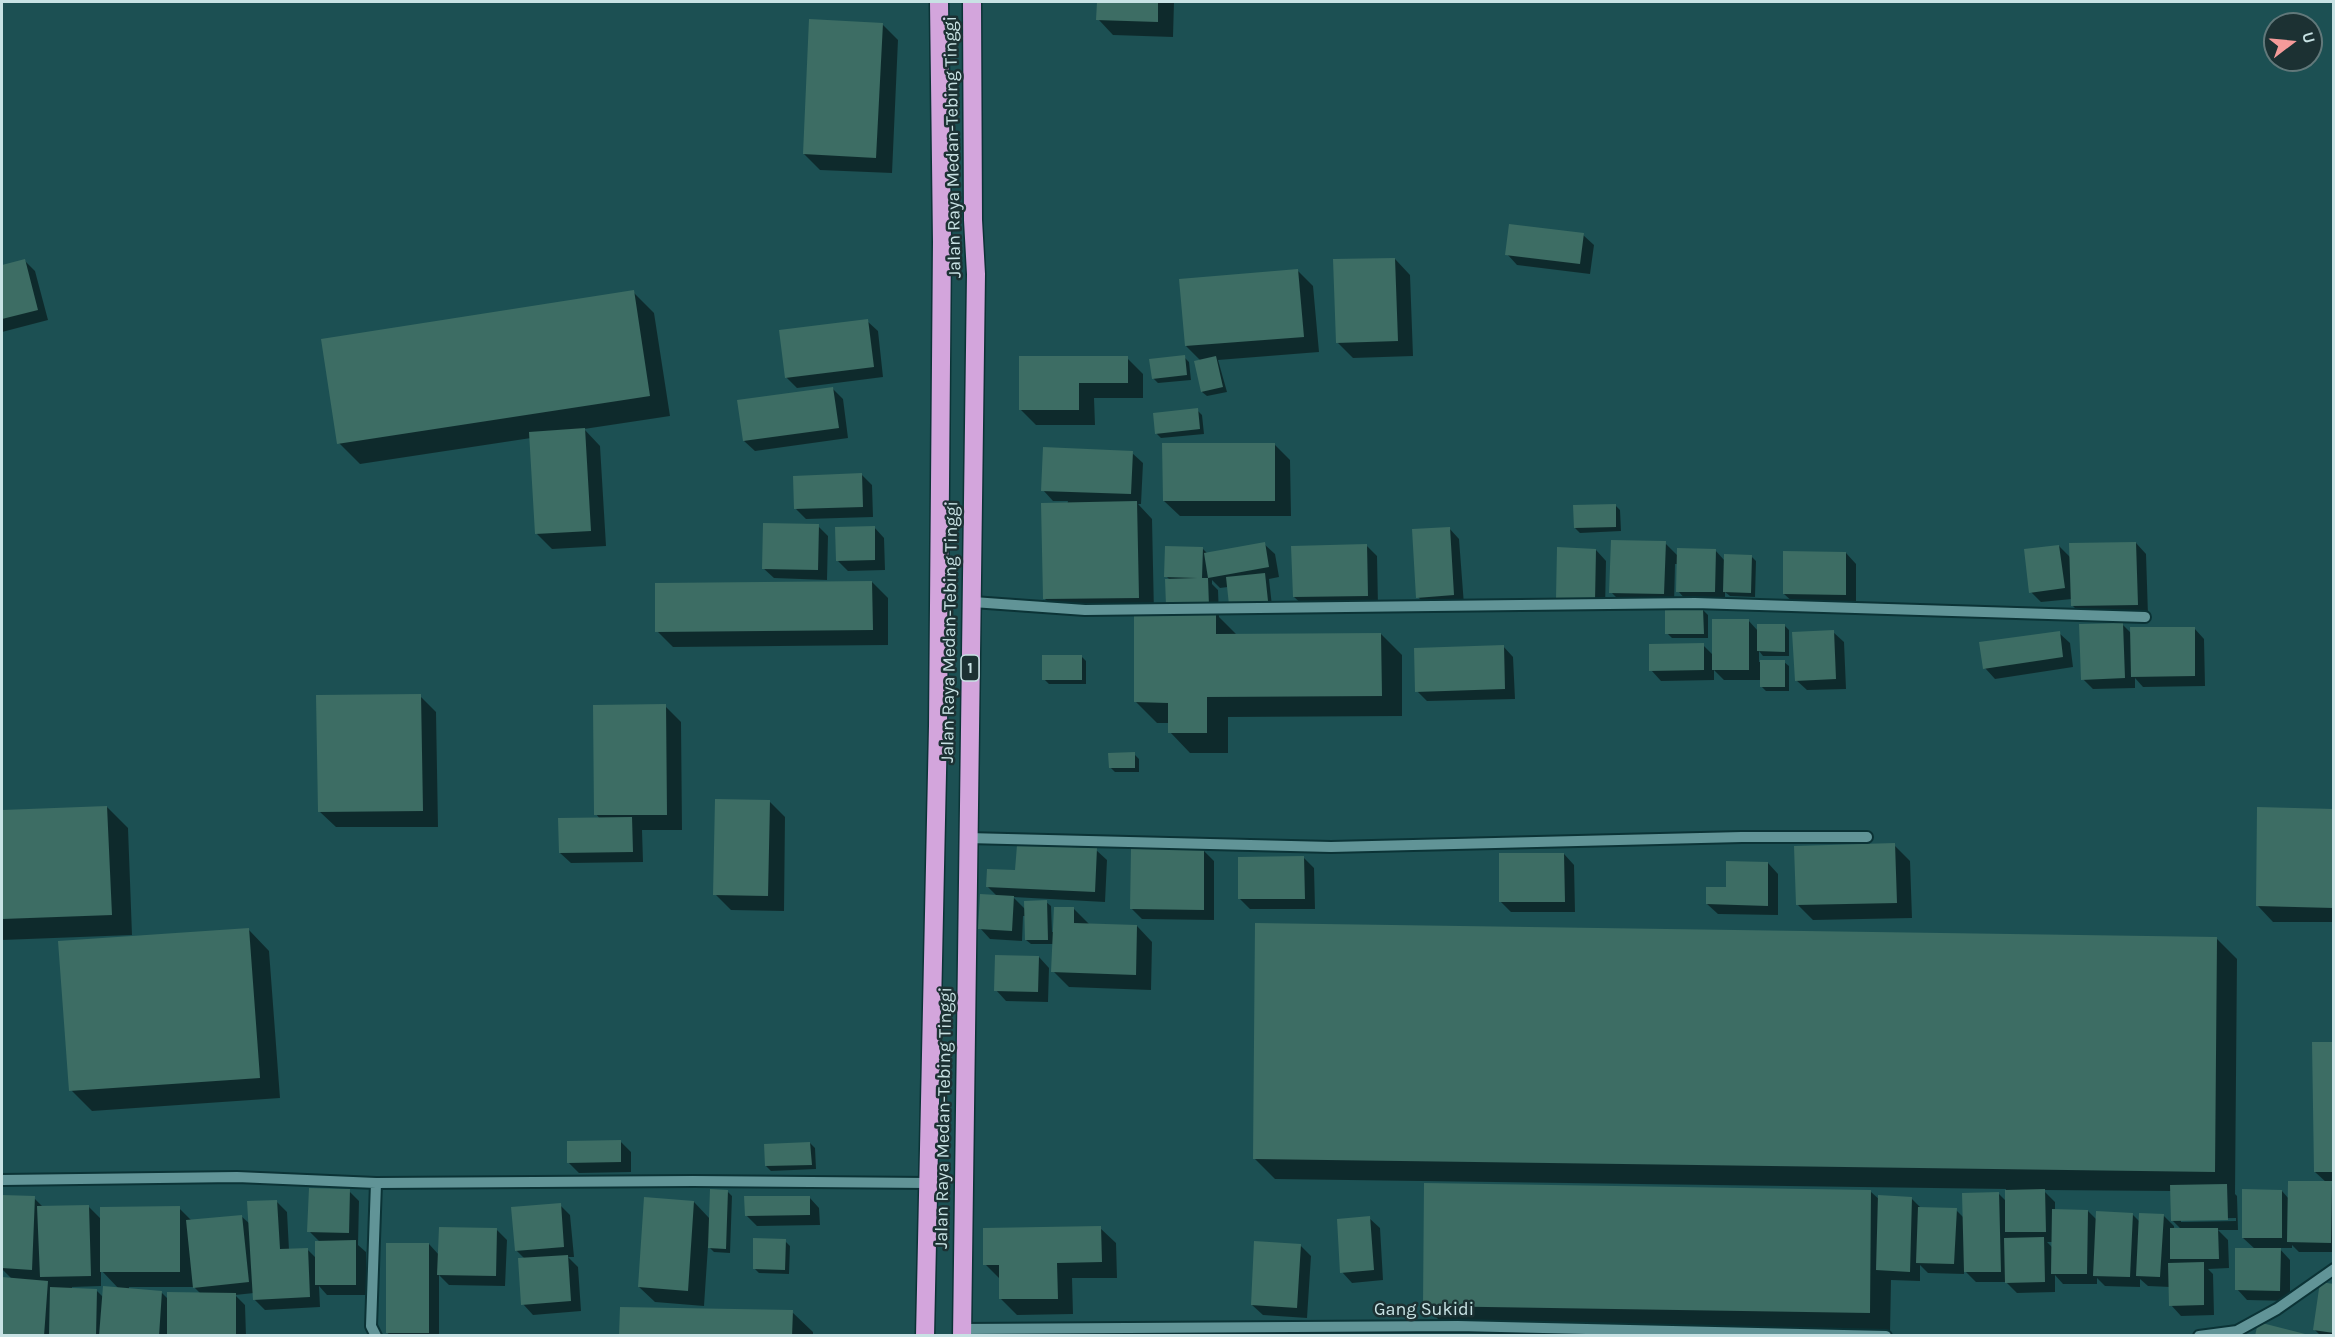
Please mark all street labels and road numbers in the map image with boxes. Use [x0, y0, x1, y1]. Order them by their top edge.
street label: Jalan Raya Medan-Tebing Tinggi [940, 16, 966, 278]
street label: Jalan Raya Medan-Tebing Tinggi [937, 501, 963, 763]
road number: 1 [961, 655, 979, 681]
street label: Jalan Raya Medan-Tebing Tinggi [931, 987, 957, 1249]
street label: Gang Sukidi [1374, 1299, 1474, 1321]

